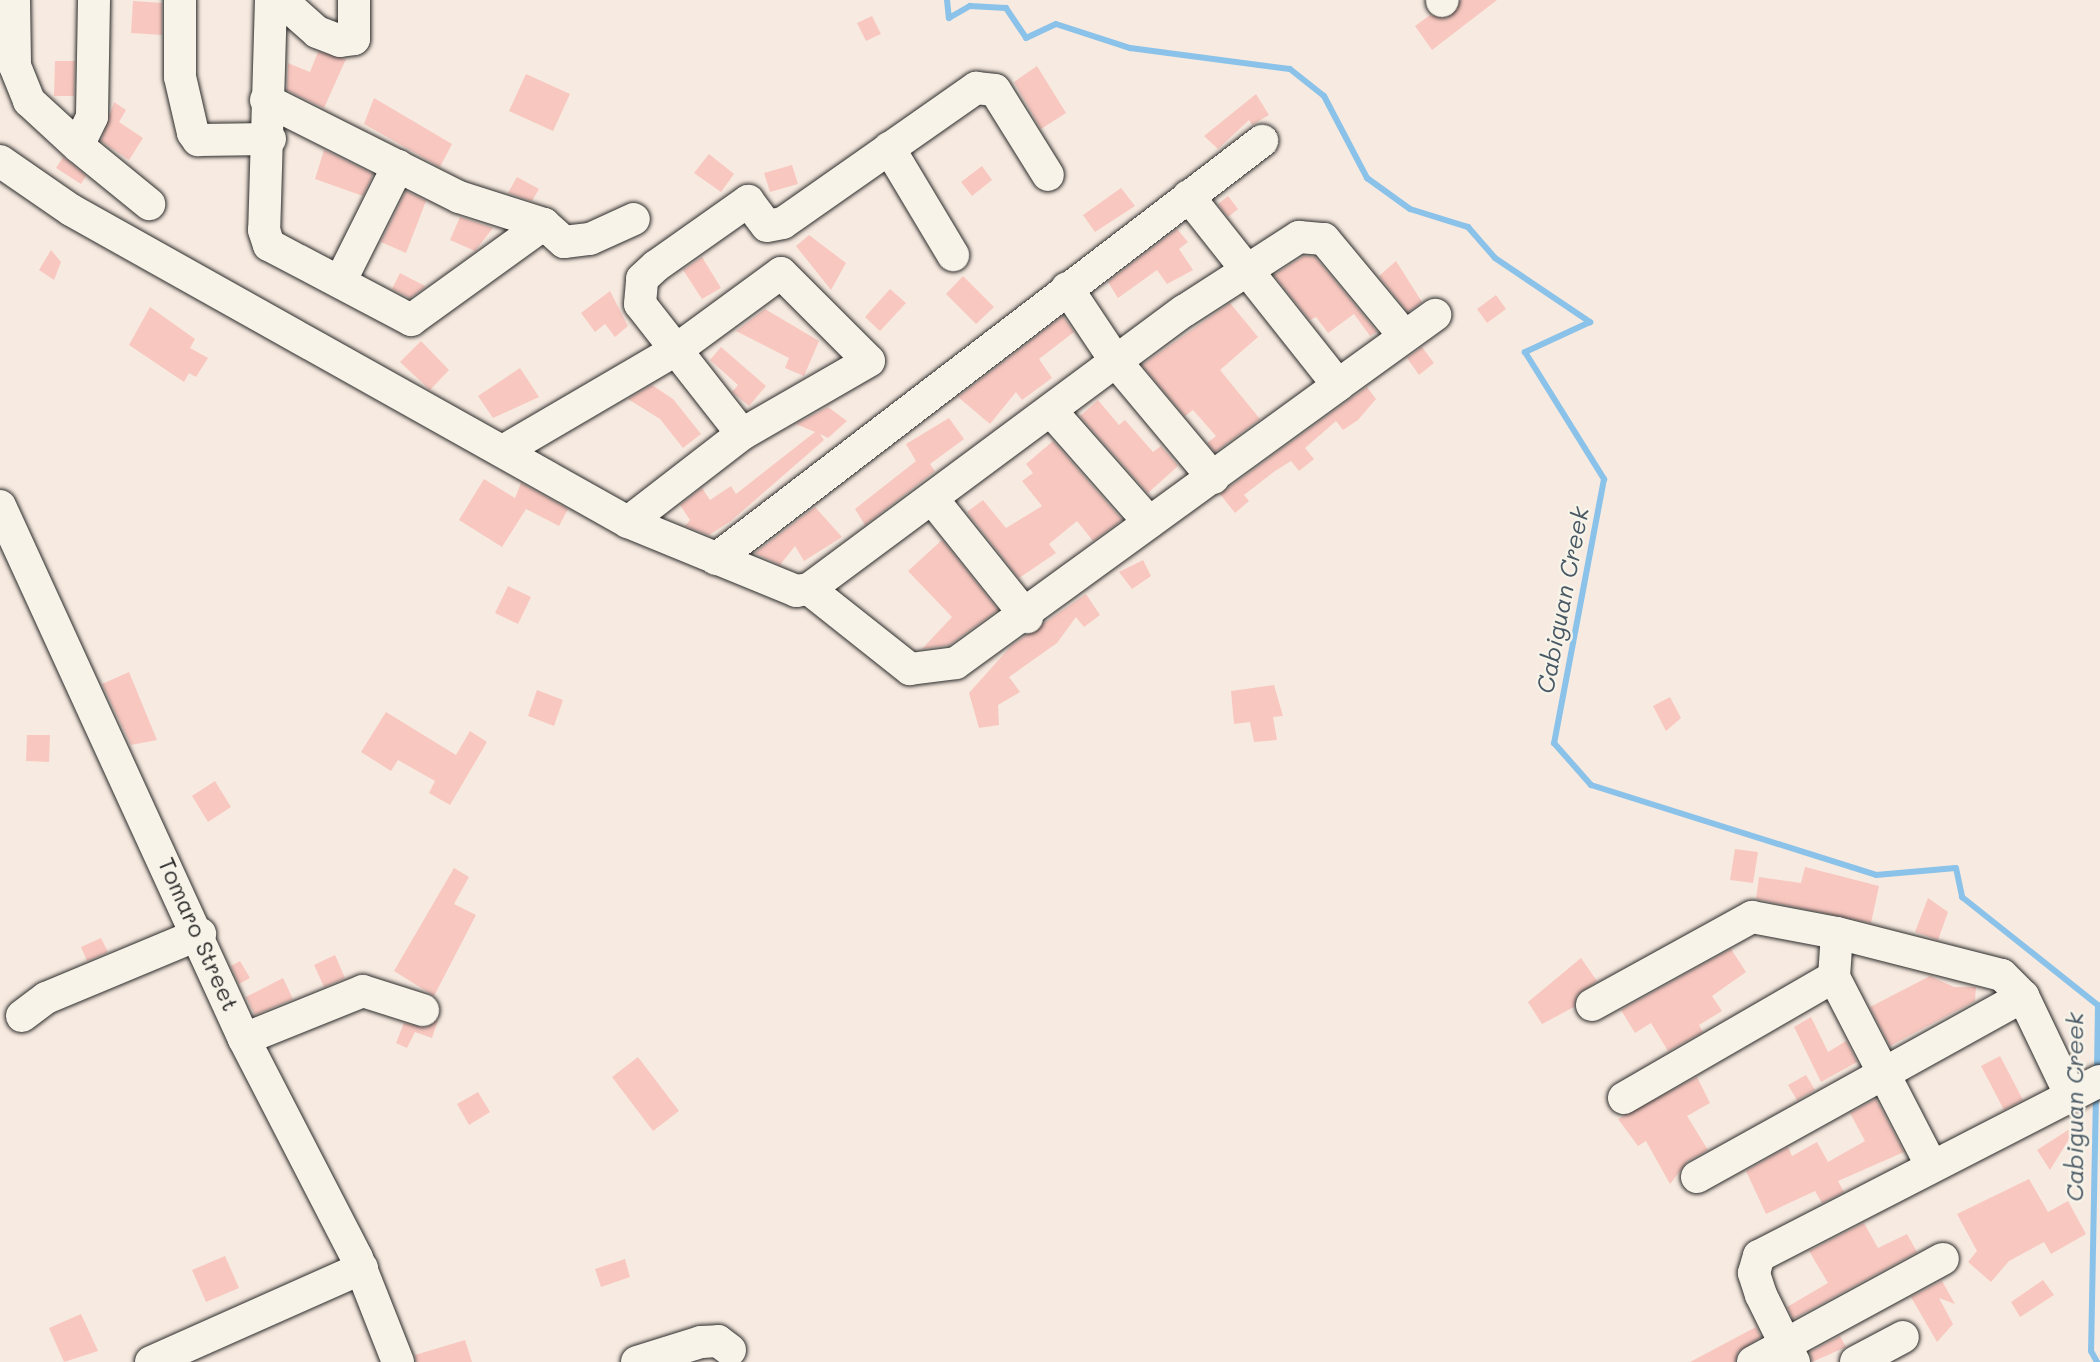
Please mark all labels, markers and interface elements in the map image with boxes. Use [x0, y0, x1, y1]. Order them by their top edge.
water label: Cabiguan Creek [1530, 504, 1594, 696]
street label: Tomaro Street [153, 853, 245, 1015]
water label: Cabiguan Creek [2060, 1012, 2088, 1202]

